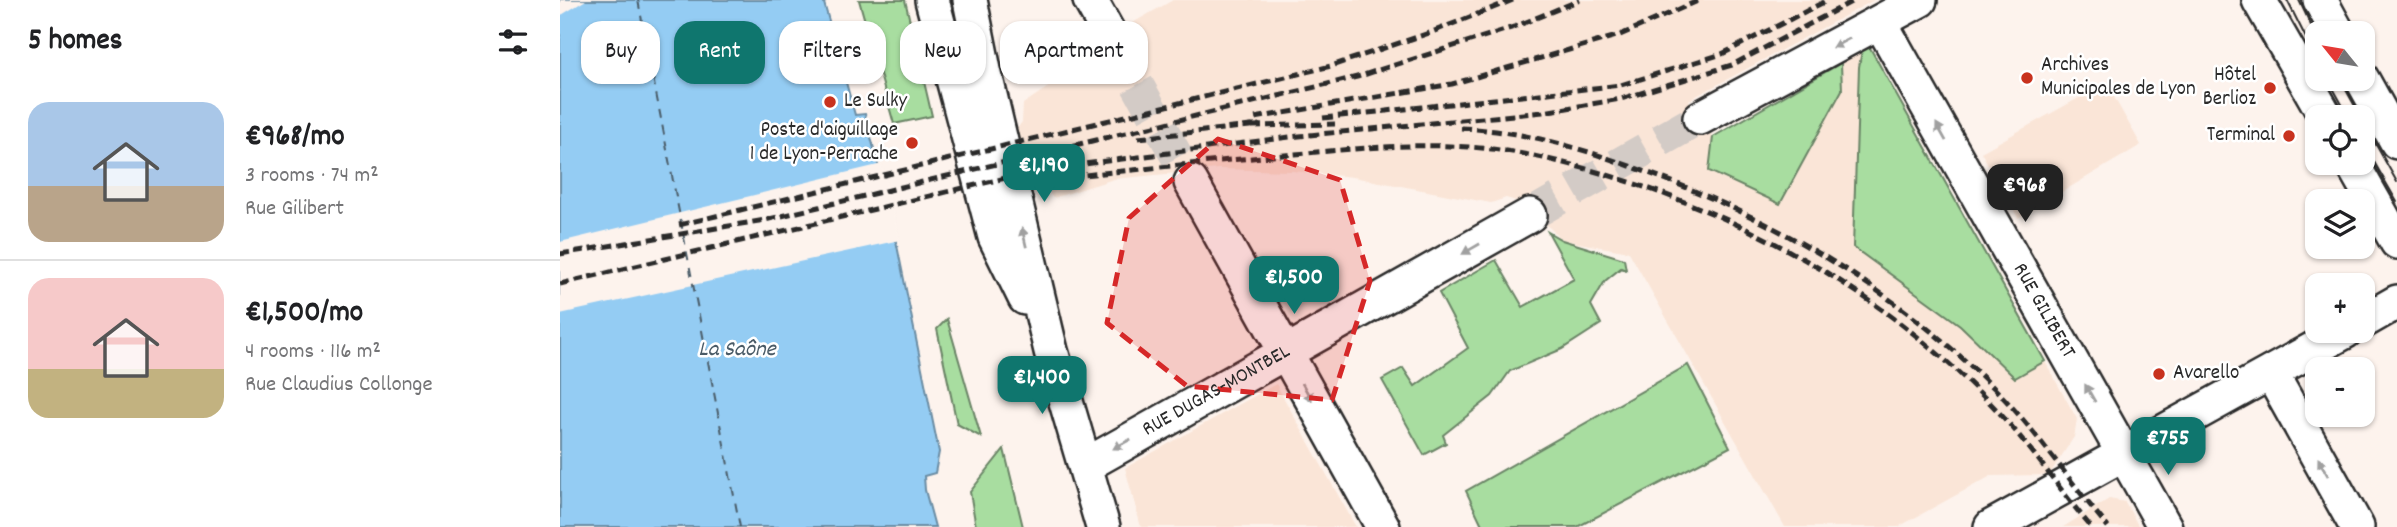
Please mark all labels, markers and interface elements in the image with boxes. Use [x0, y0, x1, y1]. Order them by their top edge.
text: 5 homes [28, 21, 122, 64]
chip: Buy [581, 21, 660, 84]
chip: Rent [674, 21, 765, 84]
chip: Filters [779, 21, 886, 84]
chip: New [900, 21, 986, 84]
chip: Apartment [1000, 21, 1148, 84]
north arrow [2305, 21, 2375, 91]
map controls [2305, 21, 2375, 427]
icon: filters [494, 23, 532, 61]
one-way arrow [1831, 37, 1851, 49]
place label: Archives Municipales de Lyon [2041, 51, 2196, 105]
place label: Hôtel Berlioz [2203, 61, 2256, 115]
marker: Archives Municipales de Lyon [2019, 70, 2035, 86]
marker: Hôtel Berlioz [2262, 80, 2278, 96]
place label: Le Sulky [844, 87, 908, 117]
marker: Le Sulky [822, 94, 838, 110]
button: locate [2305, 105, 2375, 175]
place label: Poste d'aiguillage 1 de Lyon-Perrache [750, 116, 898, 170]
text: €968/mo [245, 117, 345, 160]
place label: Terminal [2207, 121, 2275, 151]
one-way arrow [1935, 122, 1947, 141]
marker: Terminal [2281, 128, 2297, 144]
icon: home [84, 130, 168, 214]
marker: Poste d'aiguillage 1 de Lyon-Perrache [904, 135, 920, 151]
pin: €1,190 [987, 144, 1101, 204]
text: €1,190 [1019, 150, 1069, 183]
text: 3 rooms · 74 m² [245, 160, 379, 193]
pin: €968 [1984, 164, 2066, 224]
text: €968 [2003, 170, 2047, 203]
button: layers [2305, 189, 2375, 259]
text: Rue Gilibert [245, 193, 344, 226]
one-way arrow [1018, 226, 1029, 248]
one-way arrow [1461, 243, 1480, 255]
pin: €1,500 [1237, 256, 1351, 316]
street label: RUE GILIBERT [2004, 258, 2082, 365]
text: €1,500 [1265, 262, 1323, 295]
button: + [2305, 273, 2375, 343]
text: €1,500/mo [245, 293, 363, 336]
icon: home [84, 306, 168, 390]
water label: La Saône [698, 334, 778, 367]
text: 4 rooms · 116 m² [245, 336, 381, 369]
street label: RUE DUGAS-MONTBEL [1137, 338, 1297, 445]
pin: €1,400 [985, 356, 1099, 416]
button: − [2305, 357, 2375, 427]
place label: Avarello [2173, 359, 2239, 389]
text: €1,400 [1014, 362, 1070, 395]
marker: Avarello [2151, 366, 2167, 382]
text: Rue Claudius Collonge [245, 369, 433, 402]
one-way arrow [1301, 382, 1313, 401]
one-way arrow [2084, 384, 2096, 403]
pin: €755 [2127, 418, 2209, 477]
text: €755 [2147, 423, 2189, 456]
one-way arrow [1112, 437, 1132, 449]
one-way arrow [2317, 458, 2329, 477]

